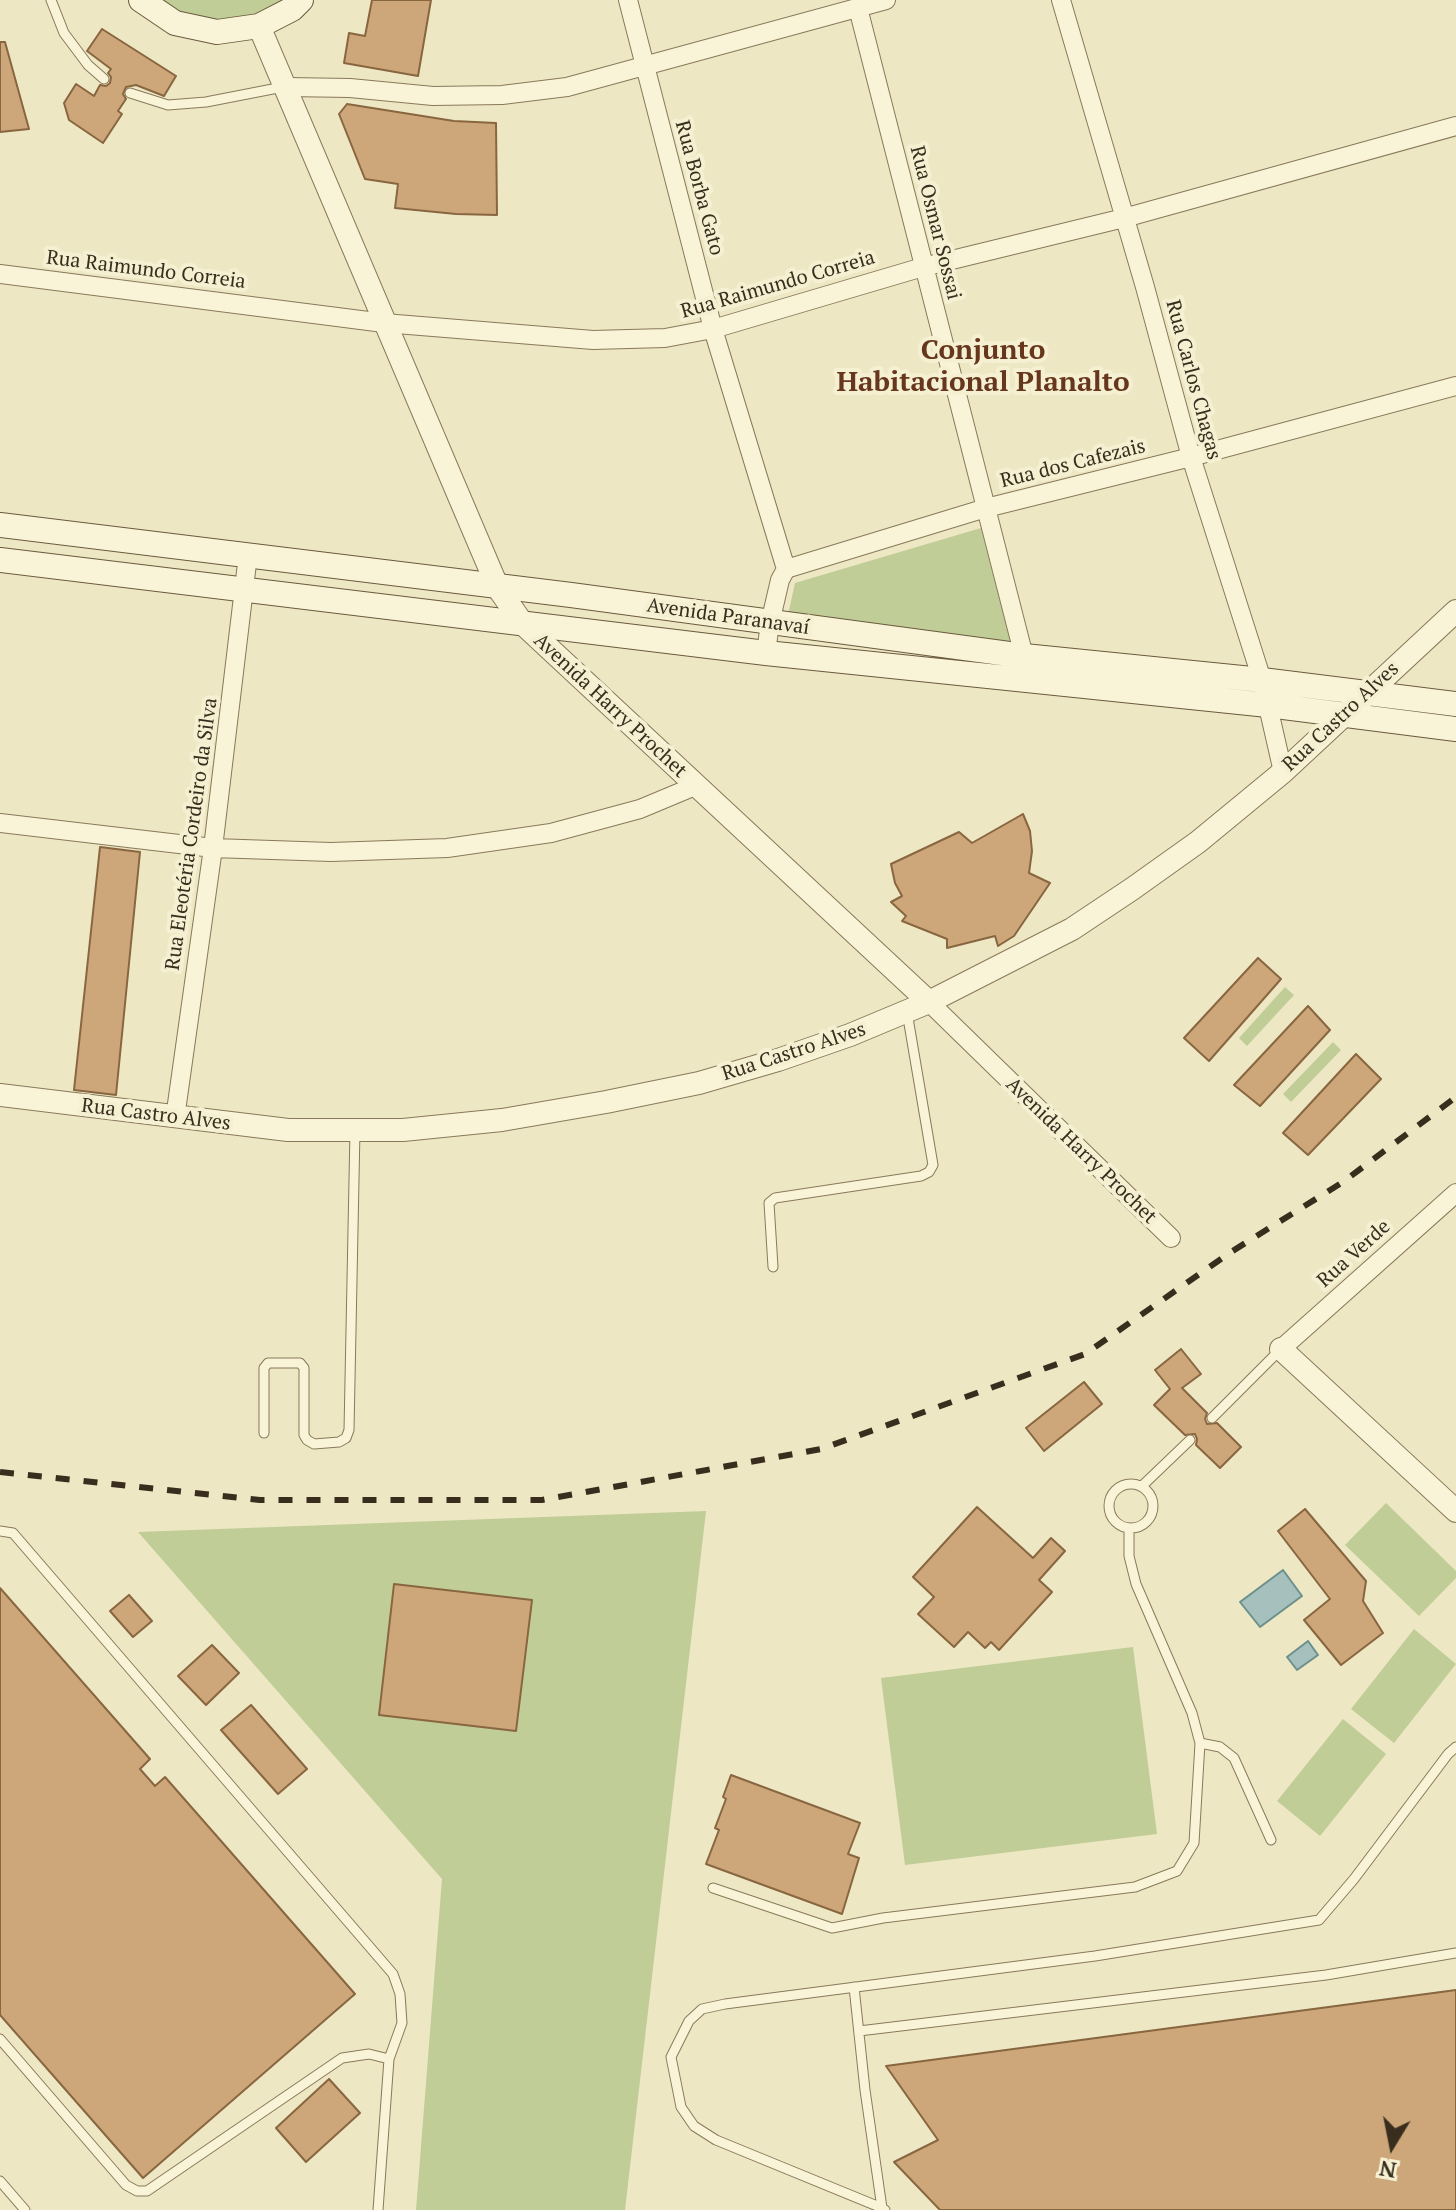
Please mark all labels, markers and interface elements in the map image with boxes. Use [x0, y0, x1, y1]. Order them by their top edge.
street label: Rua Borba Gato [669, 118, 729, 258]
street label: Rua Osmar Sossai [904, 144, 966, 302]
street label: Rua Raimundo Correia [45, 246, 247, 294]
street label: Rua Raimundo Correia [678, 246, 878, 324]
street label: Rua Carlos Chagas [1160, 297, 1226, 463]
district label: Conjunto Habitacional Planalto [836, 334, 1130, 400]
street label: Rua dos Cafezais [998, 434, 1148, 494]
street label: Avenida Paranavaí [645, 594, 811, 640]
street label: Avenida Harry Prochet [528, 629, 692, 783]
street label: Rua Castro Alves [1278, 657, 1404, 777]
street label: Rua Eleotéria Cordeiro da Silva [161, 696, 223, 972]
street label: Rua Castro Alves [719, 1017, 869, 1087]
street label: Avenida Harry Prochet [1001, 1073, 1161, 1229]
street label: Rua Castro Alves [80, 1094, 232, 1136]
street label: Rua Verde [1313, 1215, 1395, 1293]
north arrow [1352, 2106, 1432, 2186]
text: N [1377, 2154, 1398, 2186]

